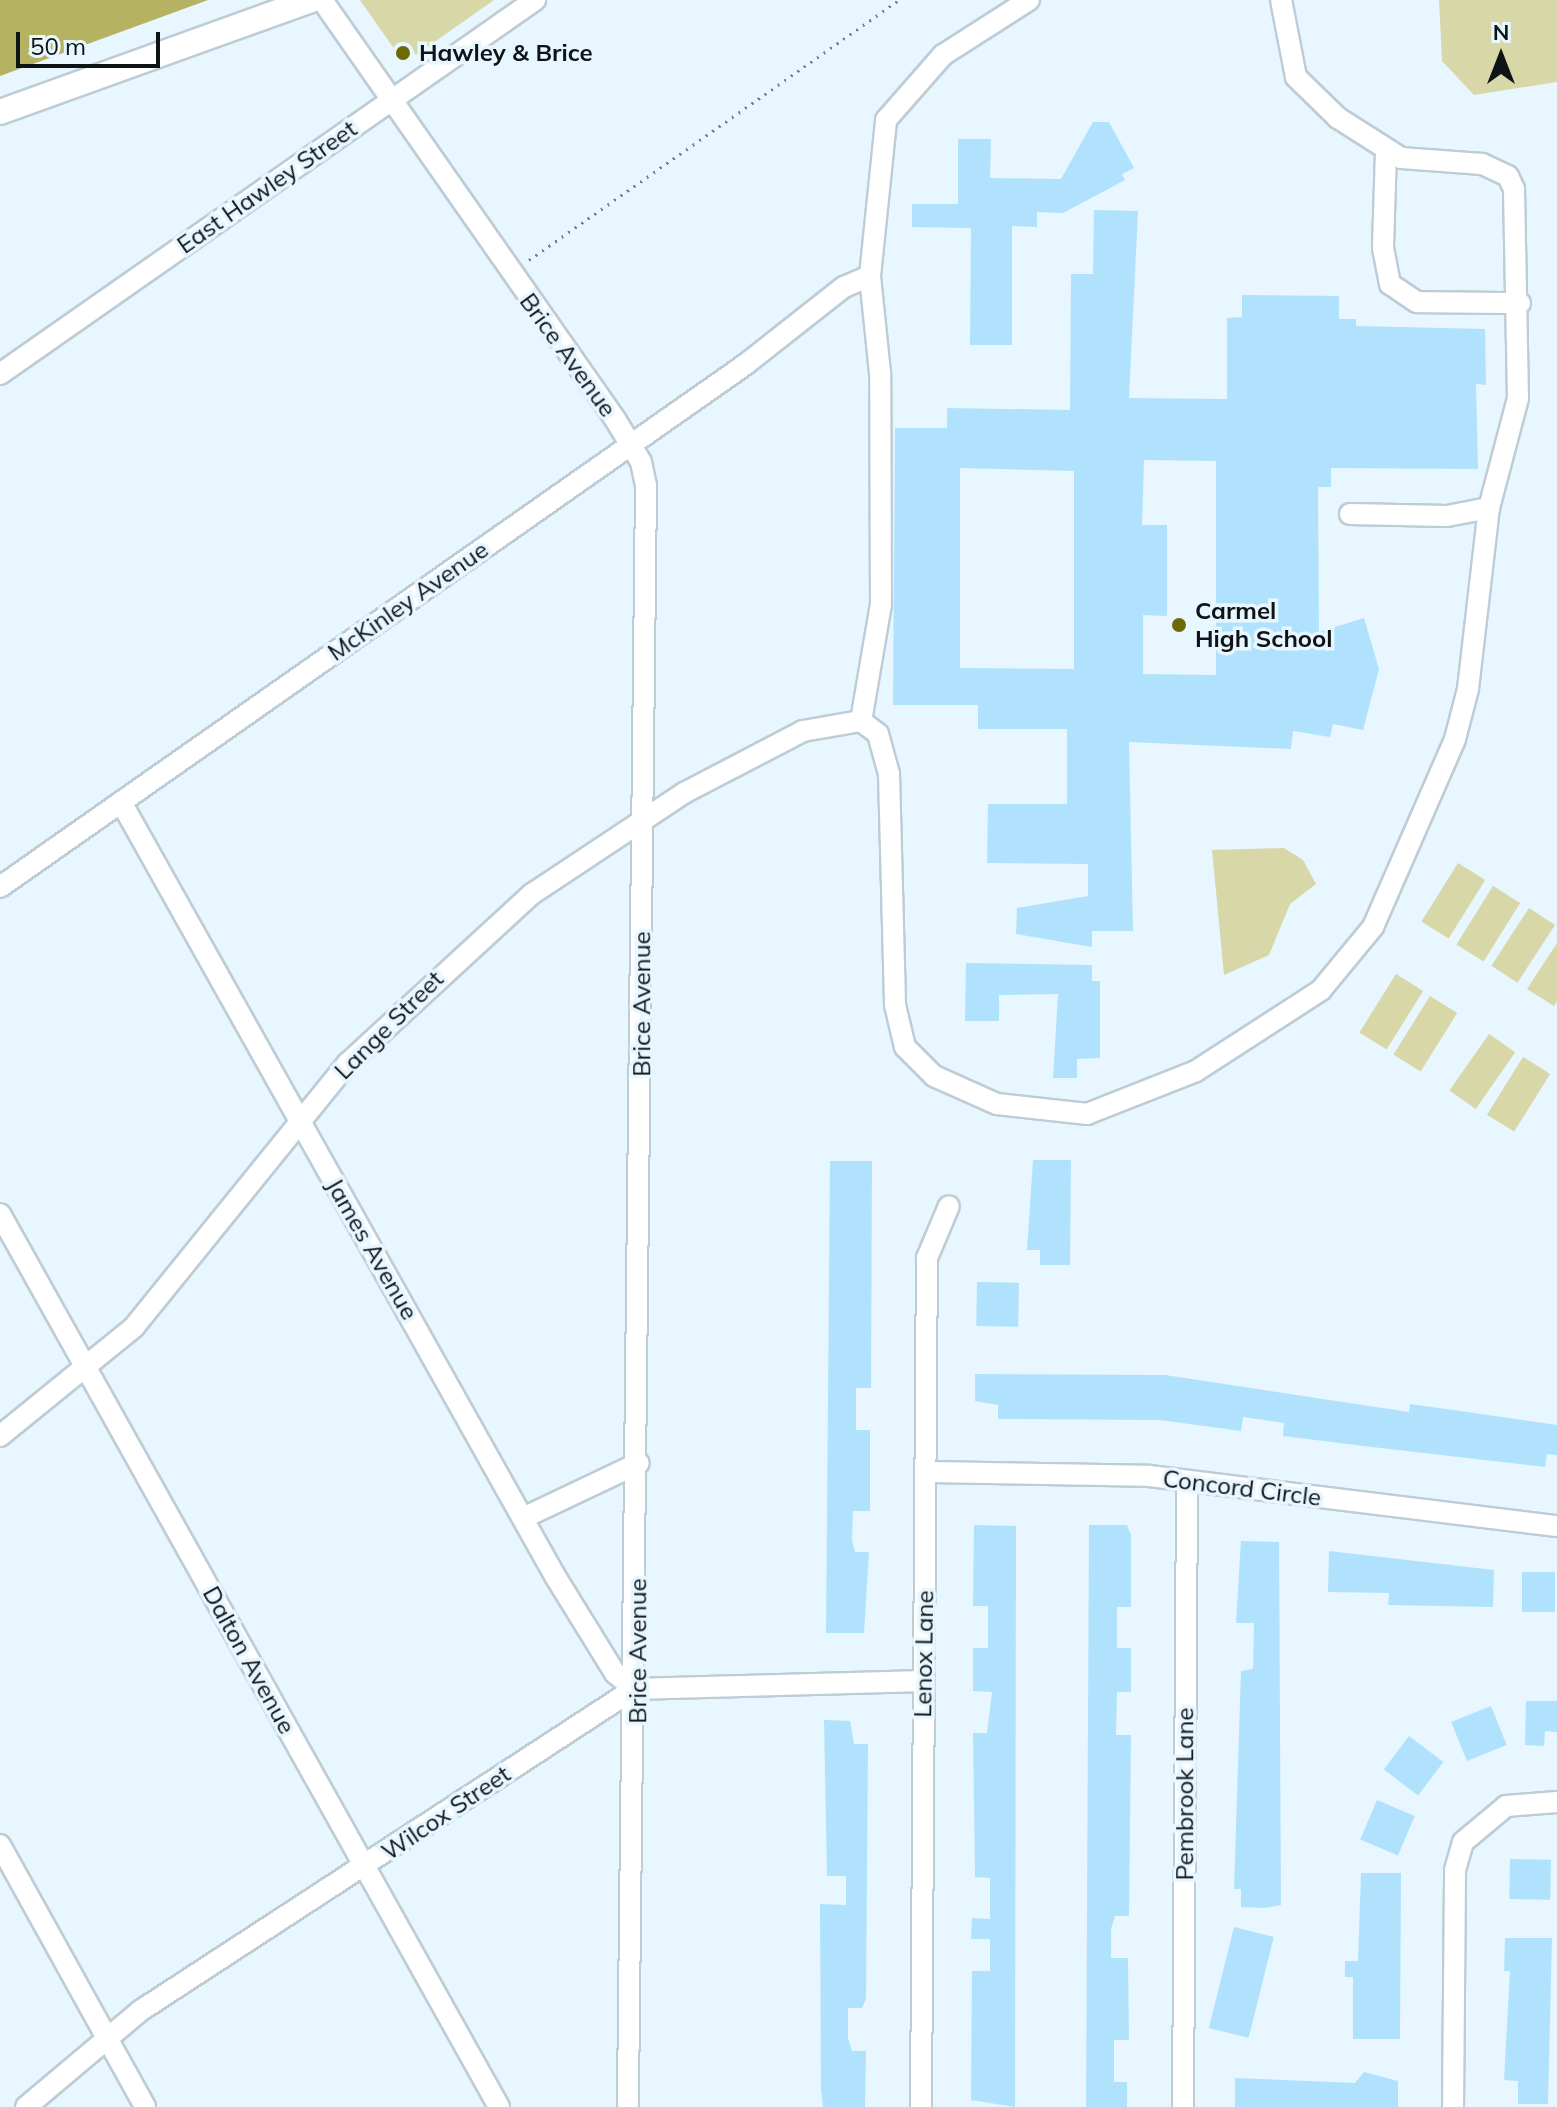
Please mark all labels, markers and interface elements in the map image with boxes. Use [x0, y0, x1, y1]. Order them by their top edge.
scale bar [20, 16, 164, 66]
north arrow [1461, 16, 1541, 96]
text: N [1493, 18, 1509, 46]
text: 50 m [30, 31, 86, 61]
place label: Hawley & Brice [419, 39, 593, 67]
marker: Hawley & Brice [394, 44, 412, 62]
street label: East Hawley Street [172, 114, 362, 260]
street label: Brice Avenue [514, 288, 622, 422]
street label: McKinley Avenue [322, 535, 494, 667]
place label: Carmel High School [1195, 597, 1333, 653]
marker: Carmel High School [1170, 616, 1188, 634]
street label: Brice Avenue [628, 931, 656, 1077]
street label: Lange Street [329, 965, 449, 1085]
street label: James Avenue [320, 1173, 424, 1325]
street label: Concord Circle [1161, 1464, 1323, 1512]
street label: Brice Avenue [624, 1578, 652, 1724]
street label: Dalton Avenue [197, 1581, 301, 1739]
street label: Lenox Lane [908, 1590, 940, 1718]
street label: Pembrook Lane [1171, 1708, 1199, 1880]
street label: Wilcox Street [376, 1759, 516, 1867]

